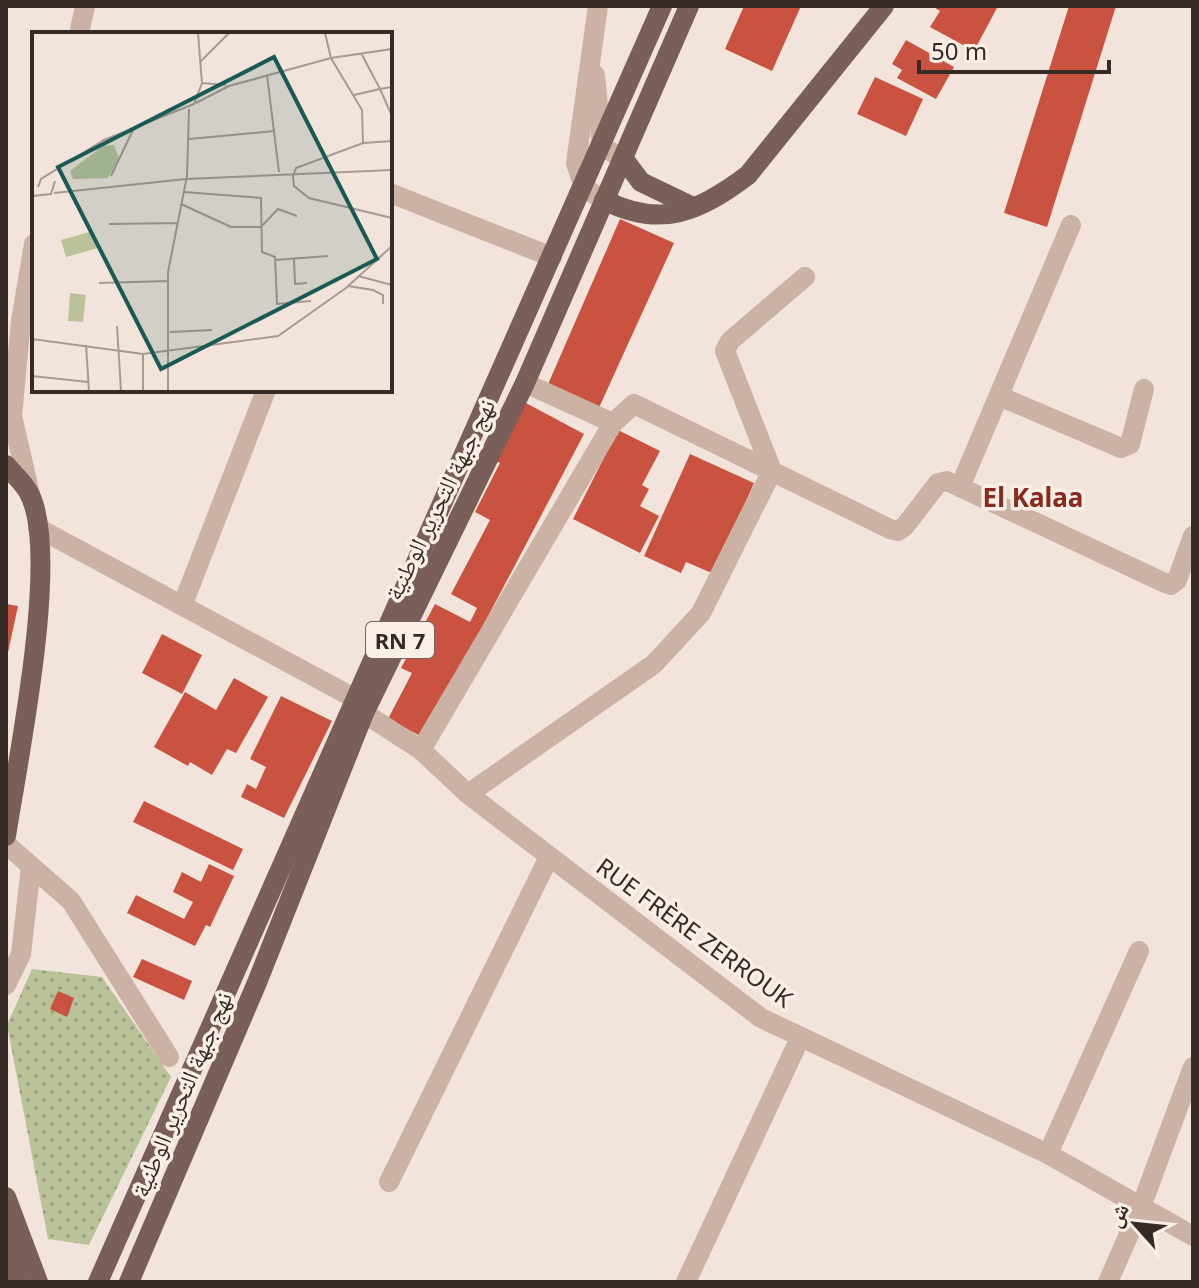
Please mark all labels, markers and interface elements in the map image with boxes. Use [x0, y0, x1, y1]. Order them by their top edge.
scale bar [919, 24, 1109, 74]
inset map [32, 32, 392, 392]
text: 50 m [931, 34, 987, 67]
street label: نهج جبهة التحرير الوطنية [376, 393, 502, 605]
district label: El Kalaa [983, 479, 1083, 515]
road number: RN 7 [366, 622, 434, 658]
street label: RUE FRÈRE ZERROUK [590, 849, 800, 1015]
street label: نهج جبهة التحرير الوطنية [123, 986, 239, 1202]
north arrow [1095, 1184, 1175, 1264]
text: ش [1098, 1197, 1135, 1232]

